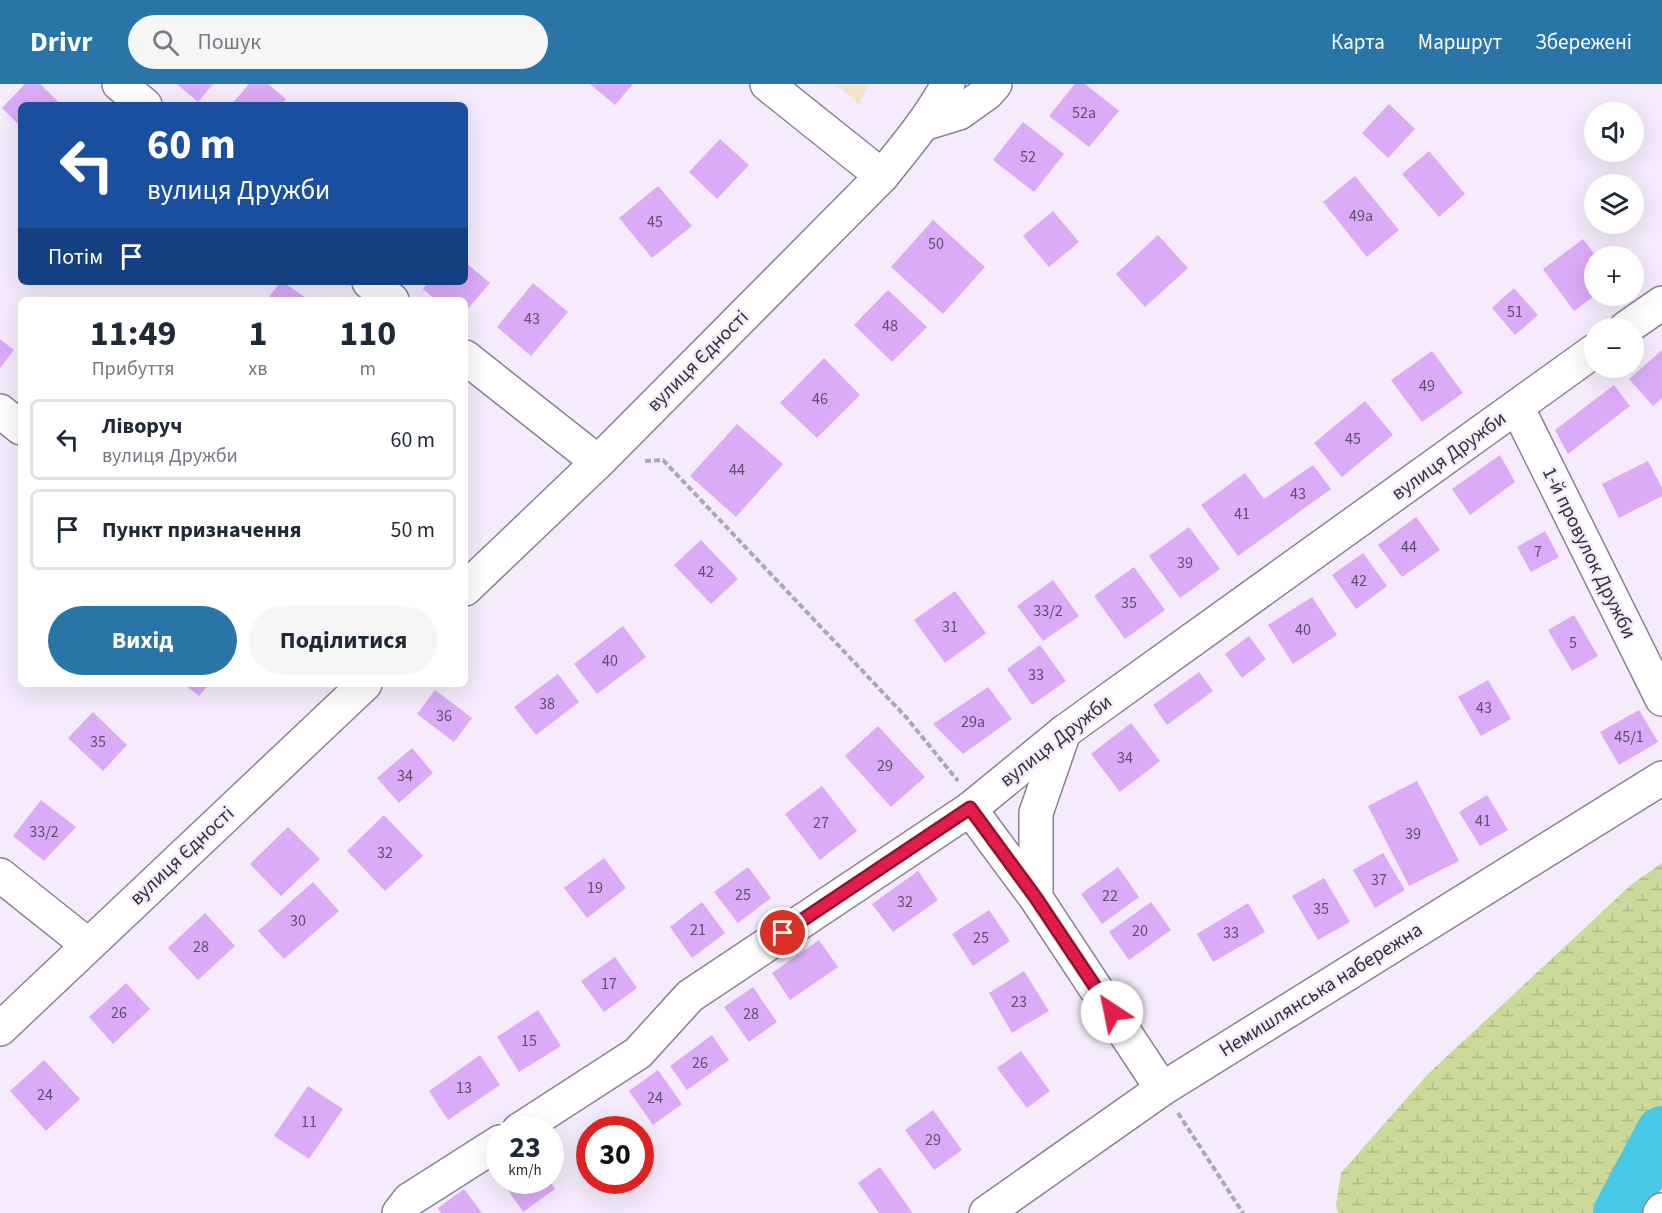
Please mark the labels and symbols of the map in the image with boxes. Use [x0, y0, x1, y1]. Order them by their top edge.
house number: 52а [1072, 102, 1096, 124]
house number: 52 [1020, 146, 1036, 168]
house number: 49а [1349, 205, 1373, 227]
house number: 45 [647, 211, 663, 233]
house number: 50 [928, 233, 944, 255]
house number: 51 [1507, 301, 1523, 323]
street label: вулиця Єдності [641, 304, 755, 418]
house number: 43 [524, 308, 540, 330]
house number: 48 [882, 315, 898, 337]
house number: 49 [1419, 375, 1435, 397]
house number: 46 [812, 388, 828, 410]
street label: вулиця Дружби [1386, 405, 1512, 507]
house number: 45 [1345, 428, 1361, 450]
house number: 44 [729, 459, 745, 481]
street label: 1-й провулок Дружби [1535, 462, 1643, 644]
house number: 43 [1290, 483, 1306, 505]
house number: 41 [1234, 503, 1250, 525]
house number: 44 [1401, 536, 1417, 558]
house number: 7 [1534, 541, 1542, 563]
house number: 39 [1177, 552, 1193, 574]
house number: 42 [698, 561, 714, 583]
house number: 42 [1351, 570, 1367, 592]
house number: 35 [1121, 592, 1137, 614]
house number: 33/2 [1033, 600, 1063, 622]
house number: 31 [942, 616, 958, 638]
house number: 40 [1295, 619, 1311, 641]
house number: 5 [1569, 632, 1577, 654]
house number: 40 [602, 650, 618, 672]
house number: 33 [1028, 664, 1044, 686]
street label: вулиця Дружби [994, 688, 1118, 794]
house number: 38 [539, 693, 555, 715]
house number: 43 [1476, 697, 1492, 719]
house number: 36 [436, 705, 452, 727]
house number: 29а [961, 711, 985, 733]
house number: 45/1 [1614, 726, 1644, 748]
house number: 35 [90, 731, 106, 753]
house number: 34 [1117, 747, 1133, 769]
house number: 29 [877, 755, 893, 777]
house number: 34 [397, 765, 413, 787]
street label: вулиця Єдності [124, 800, 240, 912]
house number: 41 [1475, 810, 1491, 832]
house number: 27 [813, 812, 829, 834]
house number: 33/2 [29, 821, 59, 843]
house number: 39 [1405, 823, 1421, 845]
house number: 32 [377, 842, 393, 864]
house number: 37 [1371, 869, 1387, 891]
house number: 19 [587, 877, 603, 899]
house number: 25 [735, 884, 751, 906]
house number: 22 [1102, 885, 1118, 907]
house number: 32 [897, 891, 913, 913]
house number: 35 [1313, 898, 1329, 920]
pin [757, 907, 808, 958]
house number: 30 [290, 910, 306, 932]
street label: Немишлянська набережна [1214, 916, 1428, 1064]
house number: 21 [690, 919, 706, 941]
house number: 20 [1132, 920, 1148, 942]
house number: 33 [1223, 922, 1239, 944]
house number: 25 [973, 927, 989, 949]
house number: 28 [193, 936, 209, 958]
house number: 17 [601, 973, 617, 995]
position arrow [1080, 980, 1144, 1044]
house number: 23 [1011, 991, 1027, 1013]
house number: 26 [111, 1002, 127, 1024]
house number: 28 [743, 1003, 759, 1025]
house number: 15 [521, 1030, 537, 1052]
house number: 26 [692, 1052, 708, 1074]
house number: 13 [456, 1077, 472, 1099]
house number: 24 [37, 1084, 53, 1106]
house number: 24 [647, 1087, 663, 1109]
house number: 11 [301, 1111, 317, 1133]
speed limit sign: 30 [576, 1116, 654, 1194]
house number: 29 [925, 1129, 941, 1151]

